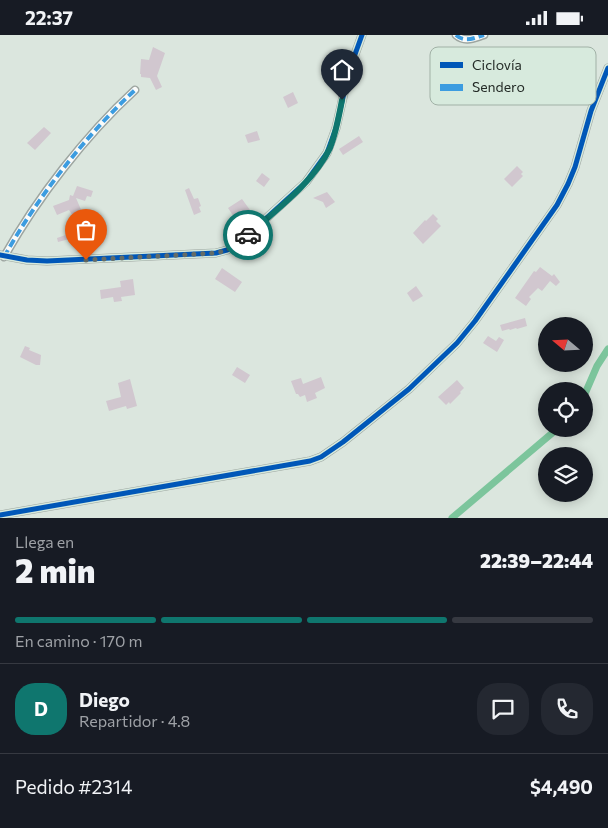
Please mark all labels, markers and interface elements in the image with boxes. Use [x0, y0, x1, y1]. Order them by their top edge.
text: 22:37 [25, 6, 73, 29]
legend [430, 47, 596, 105]
pin [321, 49, 363, 100]
icon: home [328, 56, 356, 84]
text: Ciclovía [472, 56, 522, 73]
text: Sendero [472, 78, 525, 95]
pin [65, 209, 107, 260]
courier [223, 210, 273, 260]
icon: bag [72, 216, 100, 244]
icon: car [234, 221, 262, 249]
north arrow [538, 317, 592, 373]
map controls [538, 317, 593, 502]
button: locate [538, 382, 593, 437]
button: layers [538, 447, 593, 502]
text: Llega en [15, 532, 74, 551]
text: 22:39–22:44 [480, 549, 593, 572]
text: 2 min [15, 550, 95, 590]
text: En camino · 170 m [15, 631, 142, 650]
button: chat [477, 683, 529, 735]
button: phone [541, 683, 593, 735]
text: Diego [79, 688, 130, 711]
text: D [34, 697, 48, 720]
text: Repartidor · 4.8 [79, 711, 190, 730]
text: Pedido #2314 [15, 775, 132, 798]
text: $4,490 [530, 775, 593, 798]

